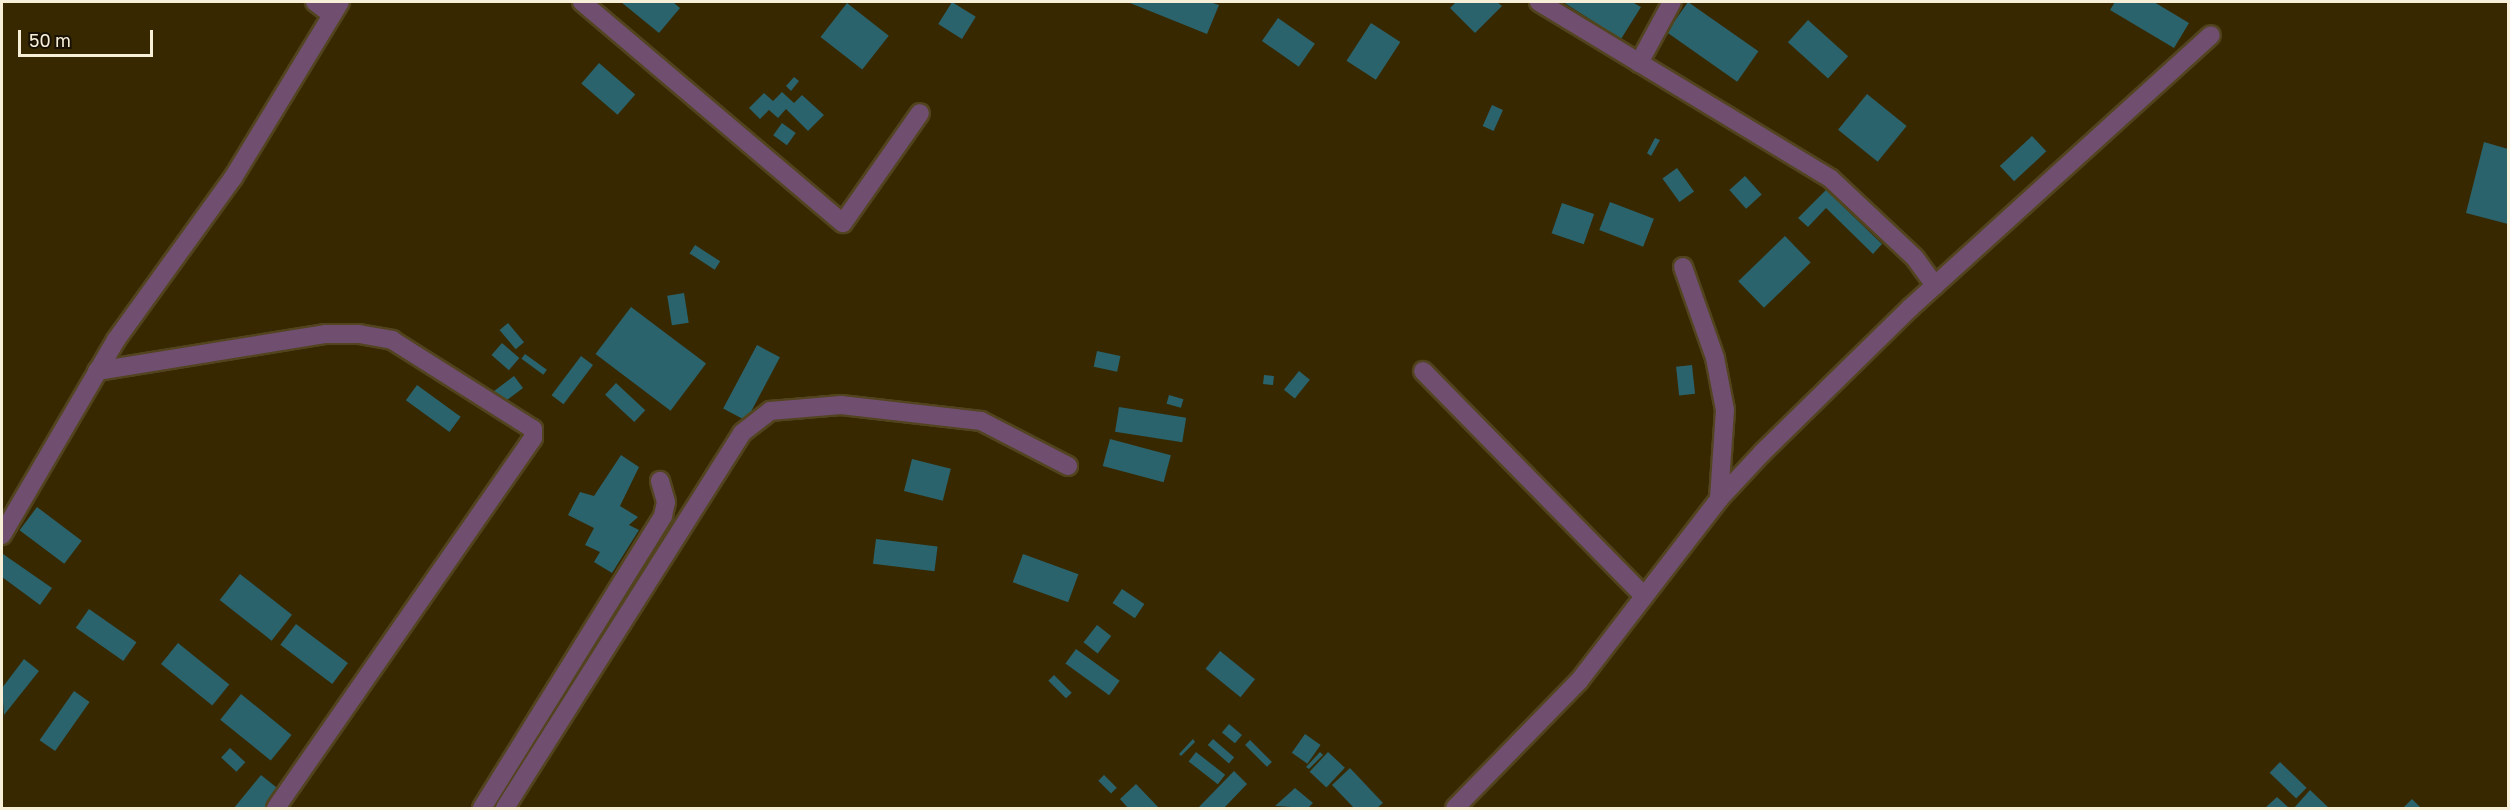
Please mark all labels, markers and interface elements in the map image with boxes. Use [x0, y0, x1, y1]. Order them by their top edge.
scale bar [21, 18, 156, 56]
text: 50 m [29, 29, 71, 51]

